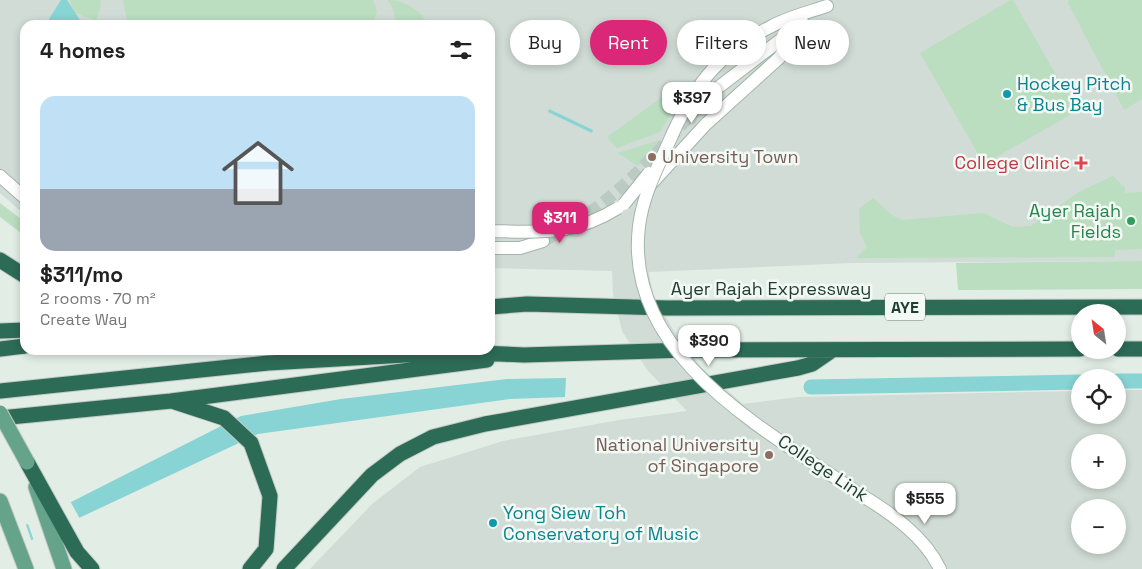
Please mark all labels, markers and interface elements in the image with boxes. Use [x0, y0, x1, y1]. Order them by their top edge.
chip: Buy [510, 20, 580, 65]
chip: Rent [590, 20, 667, 65]
chip: Filters [677, 20, 766, 65]
chip: New [776, 20, 849, 65]
icon: filters [447, 36, 475, 64]
text: 4 homes [40, 37, 126, 64]
place label: Hockey Pitch & Bus Bay [1017, 72, 1131, 116]
pin: $397 [662, 82, 722, 124]
text: $397 [673, 87, 711, 108]
marker: Hockey Pitch & Bus Bay [1001, 88, 1013, 100]
icon: home [213, 128, 303, 218]
place label: University Town [662, 145, 799, 168]
marker: University Town [646, 151, 658, 163]
place label: College Clinic [954, 151, 1070, 174]
marker: College Clinic [1074, 156, 1088, 170]
place label: Ayer Rajah Fields [1029, 199, 1121, 243]
pin: $311 [530, 202, 590, 244]
text: $311 [543, 207, 577, 228]
marker: Ayer Rajah Fields [1125, 215, 1137, 227]
text: $311/mo [40, 261, 123, 288]
street label: Ayer Rajah Expressway [671, 277, 871, 300]
text: 2 rooms · 70 m² [40, 288, 156, 309]
road number: AYE [885, 294, 925, 320]
north arrow [1071, 304, 1126, 359]
map controls [1071, 304, 1126, 554]
text: Create Way [40, 309, 127, 330]
pin: $390 [679, 324, 739, 367]
text: $390 [689, 330, 729, 351]
button: locate [1071, 369, 1126, 424]
street label: College Link [774, 429, 873, 506]
place label: National University of Singapore [596, 433, 759, 477]
button: + [1071, 434, 1126, 489]
marker: National University of Singapore [763, 449, 775, 461]
pin: $555 [895, 482, 955, 525]
text: $555 [906, 488, 944, 509]
button: − [1071, 499, 1126, 554]
place label: Yong Siew Toh Conservatory of Music [503, 501, 699, 545]
marker: Yong Siew Toh Conservatory of Music [487, 517, 499, 529]

